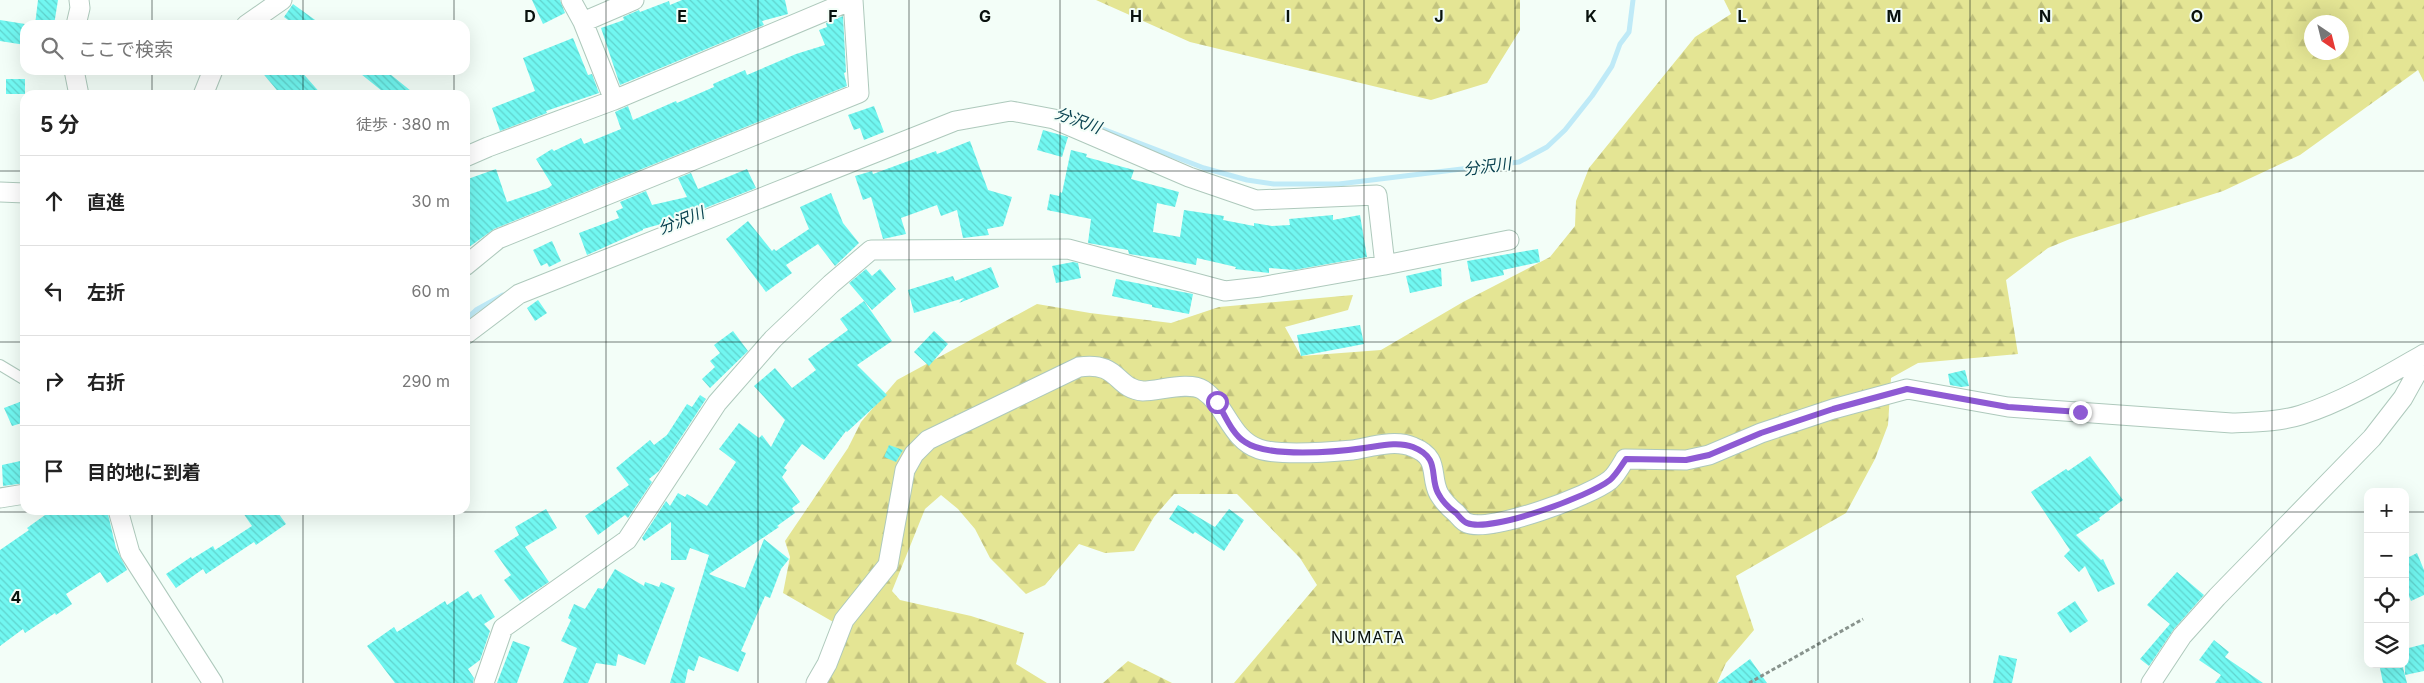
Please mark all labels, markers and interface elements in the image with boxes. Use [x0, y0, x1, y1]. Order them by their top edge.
text: D [524, 6, 536, 26]
text: E [677, 6, 687, 26]
text: F [828, 6, 838, 26]
text: G [979, 6, 991, 26]
text: H [1130, 6, 1142, 26]
text: I [1286, 6, 1290, 26]
text: J [1434, 6, 1444, 26]
text: K [1585, 6, 1597, 26]
text: L [1737, 6, 1747, 26]
text: M [1887, 6, 1901, 26]
text: N [2039, 6, 2051, 26]
text: O [2191, 6, 2203, 26]
north arrow [2304, 15, 2349, 60]
search box [20, 20, 470, 75]
icon: search [38, 34, 66, 62]
text: ここで検索 [78, 38, 173, 61]
water label: 分沢川 [1052, 102, 1106, 138]
text: 5 分 [40, 112, 79, 137]
text: 徒歩 · 380 m [356, 114, 450, 134]
water label: 分沢川 [1462, 153, 1514, 179]
icon: ahead [40, 187, 68, 215]
text: 直進 [87, 191, 125, 214]
text: 30 m [412, 191, 450, 211]
water label: 分沢川 [655, 201, 709, 238]
icon: left [40, 277, 68, 305]
text: 左折 [87, 281, 125, 304]
text: 60 m [411, 281, 450, 301]
icon: right [40, 367, 68, 395]
text: 右折 [87, 371, 125, 394]
text: 290 m [402, 371, 450, 391]
route start [1206, 391, 1229, 414]
route end [2069, 401, 2092, 424]
icon: arrive [40, 457, 68, 485]
text: 目的地に到着 [87, 461, 201, 484]
map controls [2364, 488, 2409, 668]
button: + [2364, 488, 2409, 533]
button: − [2364, 533, 2409, 578]
button: locate [2364, 578, 2409, 623]
text: 4 [11, 587, 22, 607]
button: layers [2364, 623, 2409, 668]
district label: NUMATA [1331, 627, 1405, 647]

